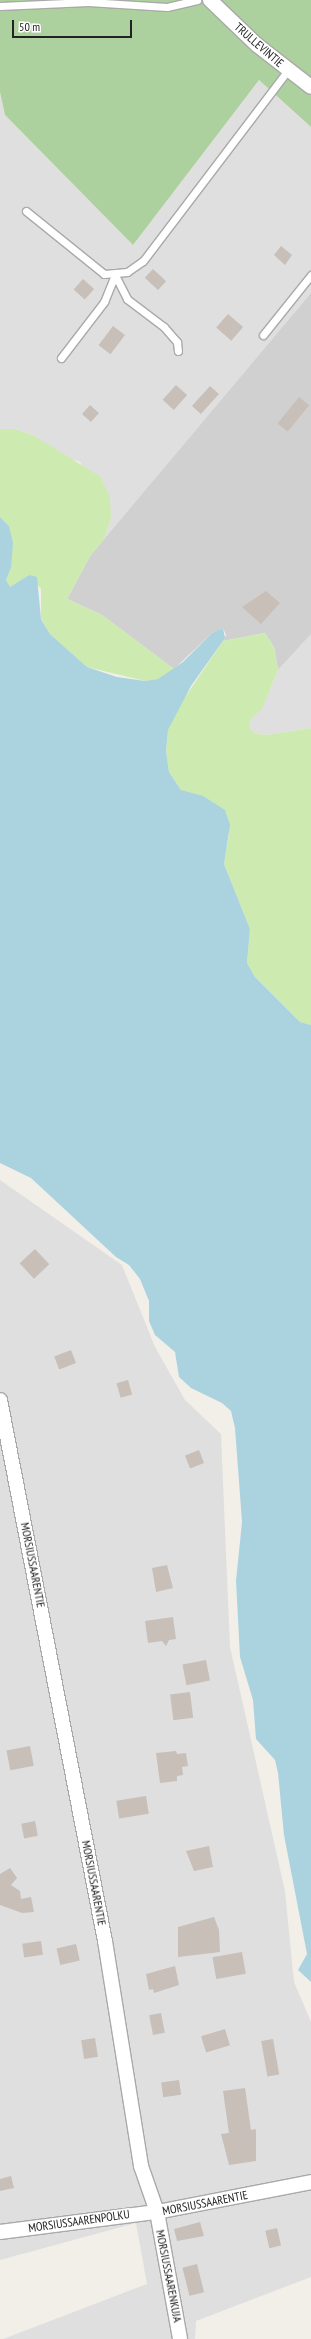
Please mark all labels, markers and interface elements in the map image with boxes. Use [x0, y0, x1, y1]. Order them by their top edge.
scale bar [14, 12, 134, 38]
text: 50 m [19, 19, 40, 34]
street label: TRULLEVINTIE [231, 20, 287, 70]
street label: MORSIUSSAARENTIE [18, 1521, 48, 1609]
street label: MORSIUSSAARENTIE [79, 1839, 109, 1927]
street label: MORSIUSSAARENTIE [161, 2188, 249, 2218]
street label: MORSIUSSAARENPOLKU [27, 2207, 131, 2235]
street label: MORSIUSSAARENKUJA [153, 2229, 185, 2323]

